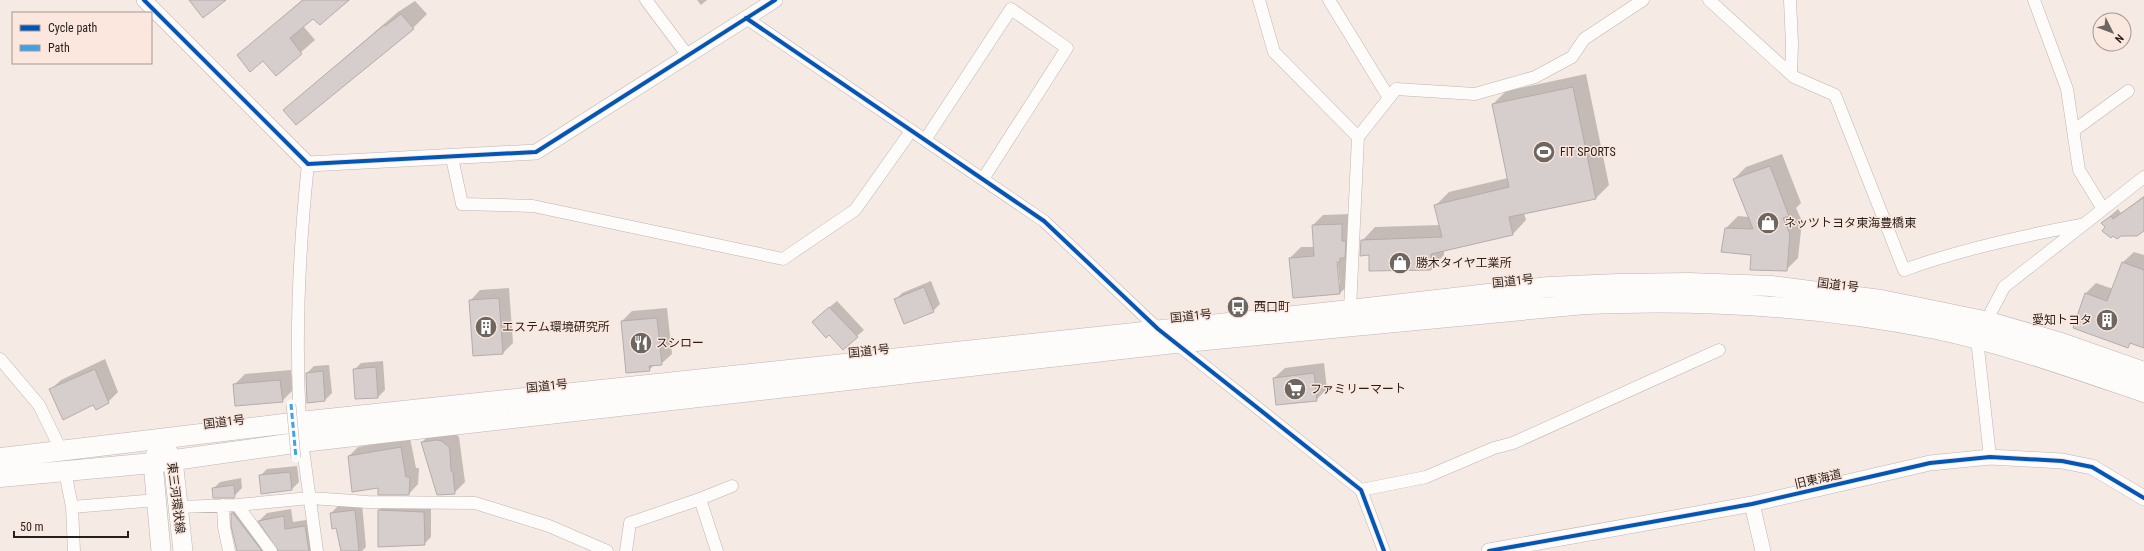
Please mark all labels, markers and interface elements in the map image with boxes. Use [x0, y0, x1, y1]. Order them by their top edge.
legend [12, 12, 152, 64]
north arrow [2092, 12, 2132, 52]
text: Cycle path [48, 21, 98, 35]
text: N [2112, 31, 2126, 45]
text: Path [48, 41, 70, 55]
sports icon: FIT SPORTS [1531, 139, 1557, 165]
place label: FIT SPORTS [1560, 145, 1616, 159]
shop icon: ネッツトヨタ東海豊橋東 [1755, 210, 1781, 236]
place label: ネッツトヨタ東海豊橋東 [1784, 216, 1916, 230]
shop icon: 勝木タイヤ工業所 [1387, 250, 1413, 276]
place label: 勝木タイヤ工業所 [1416, 256, 1512, 270]
street label: 国道1号 [1491, 272, 1535, 290]
street label: 国道1号 [1816, 275, 1860, 295]
bus stop icon: 西口町 [1225, 294, 1251, 320]
place label: 西口町 [1254, 300, 1290, 314]
street label: 国道1号 [1169, 307, 1213, 325]
building icon: 愛知トヨタ [2094, 307, 2120, 333]
place label: 愛知トヨタ [2032, 313, 2092, 327]
building icon: エステム環境研究所 [473, 314, 499, 340]
place label: エステム環境研究所 [502, 320, 610, 334]
restaurant icon: スシロー [628, 330, 654, 356]
place label: スシロー [656, 336, 704, 350]
street label: 国道1号 [847, 342, 891, 360]
supermarket icon: ファミリーマート [1282, 376, 1308, 402]
street label: 国道1号 [525, 377, 569, 395]
place label: ファミリーマート [1310, 382, 1406, 396]
street label: 国道1号 [202, 412, 246, 432]
street label: 東三河環状線 [165, 461, 187, 535]
street label: 旧東海道 [1793, 467, 1843, 491]
scale bar [14, 513, 128, 539]
text: 50 m [20, 520, 44, 534]

